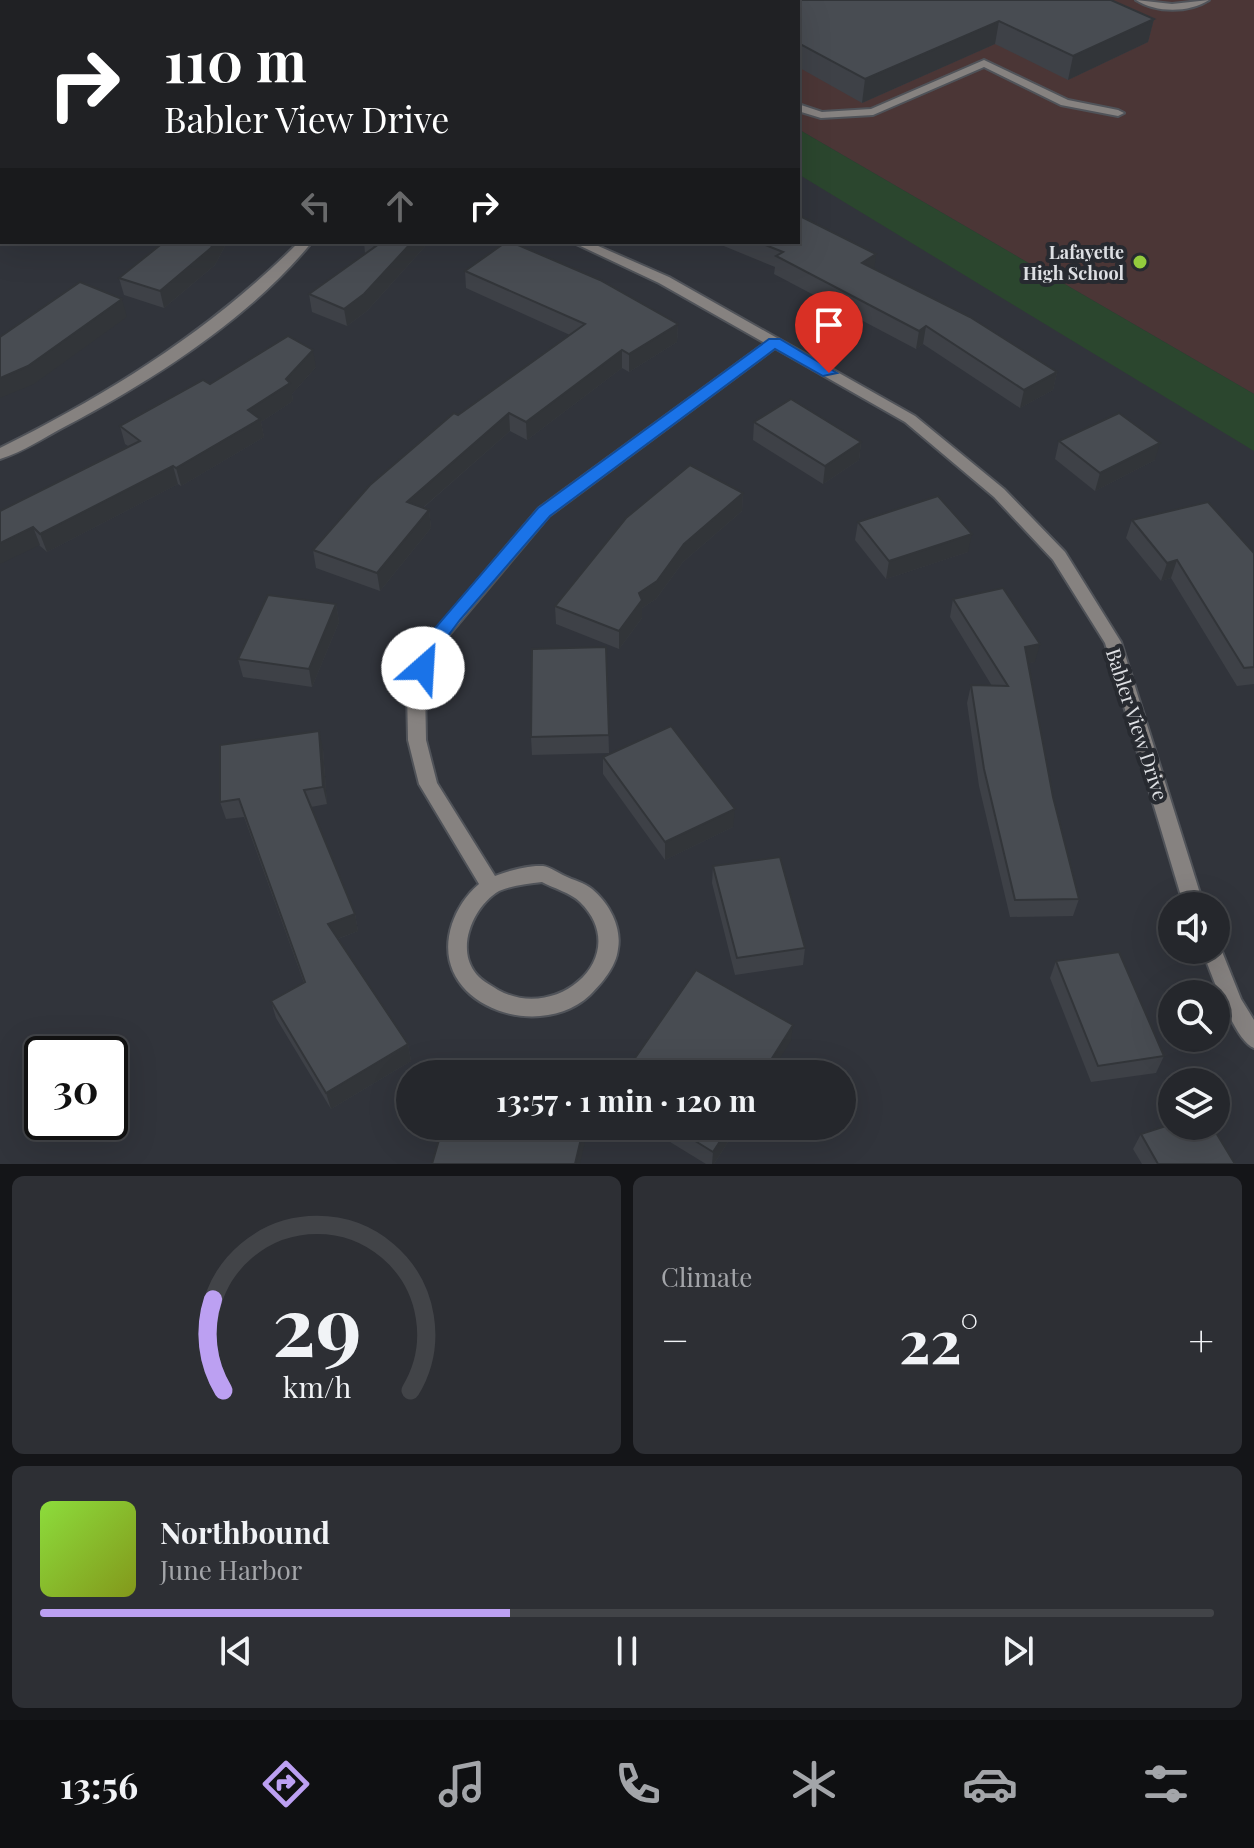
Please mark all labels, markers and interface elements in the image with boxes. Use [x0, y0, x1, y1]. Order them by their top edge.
text: 110 m [164, 22, 307, 97]
icon: right [32, 32, 136, 136]
text: Babler View Drive [164, 94, 450, 142]
icon: left [294, 184, 338, 228]
icon: ahead [378, 184, 422, 228]
icon: right [462, 184, 506, 228]
place label: Lafayette High School [1023, 240, 1124, 285]
marker: Lafayette High School [1131, 253, 1149, 271]
pin [795, 291, 863, 373]
icon: arrive [807, 303, 851, 347]
position arrow [381, 626, 465, 710]
street label: Babler View Drive [1101, 644, 1175, 804]
map controls [1158, 892, 1230, 1140]
button: sound [1158, 892, 1230, 964]
button: search [1158, 980, 1230, 1052]
speed limit sign: 30 [24, 1036, 128, 1140]
button: layers [1158, 1068, 1230, 1140]
text: 13:57 · 1 min · 120 m [496, 1080, 756, 1120]
text: Climate [661, 1259, 752, 1294]
text: 29 [272, 1267, 361, 1378]
text: 22° [899, 1299, 979, 1379]
text: − [661, 1309, 689, 1368]
text: + [1188, 1309, 1214, 1368]
text: km/h [282, 1367, 351, 1405]
text: Northbound [160, 1512, 330, 1552]
text: June Harbor [160, 1552, 302, 1587]
icon: previous [214, 1629, 258, 1673]
icon: pause [605, 1629, 649, 1673]
icon: next [996, 1629, 1040, 1673]
icon: directions [258, 1756, 314, 1812]
icon: music [434, 1756, 490, 1812]
icon: phone [610, 1756, 666, 1812]
icon: climate [786, 1756, 842, 1812]
icon: car [962, 1756, 1018, 1812]
icon: filters [1138, 1756, 1194, 1812]
text: 13:56 [60, 1760, 138, 1808]

